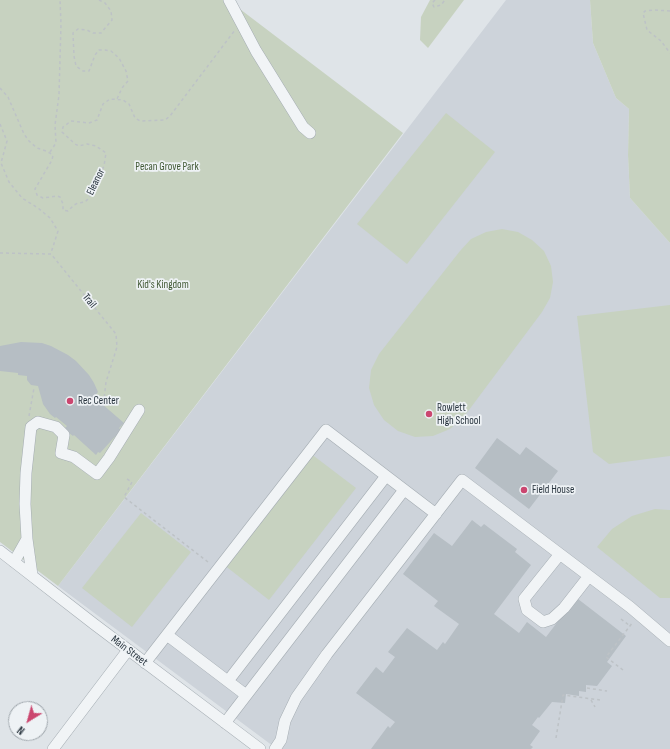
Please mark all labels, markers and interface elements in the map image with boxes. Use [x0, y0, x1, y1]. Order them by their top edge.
park label: Pecan Grove Park [135, 160, 199, 174]
street label: Eleanor [84, 167, 108, 197]
park label: Kid's Kingdom [137, 278, 189, 292]
street label: Trail [79, 291, 99, 311]
place label: Rec Center [78, 394, 119, 408]
marker: Rec Center [65, 396, 75, 406]
place label: Rowlett High School [437, 401, 480, 427]
marker: Rowlett High School [424, 409, 434, 419]
place label: Field House [532, 483, 574, 497]
marker: Field House [519, 485, 529, 495]
street label: Main Street [108, 633, 150, 669]
north arrow [8, 701, 48, 741]
text: N [15, 723, 27, 737]

